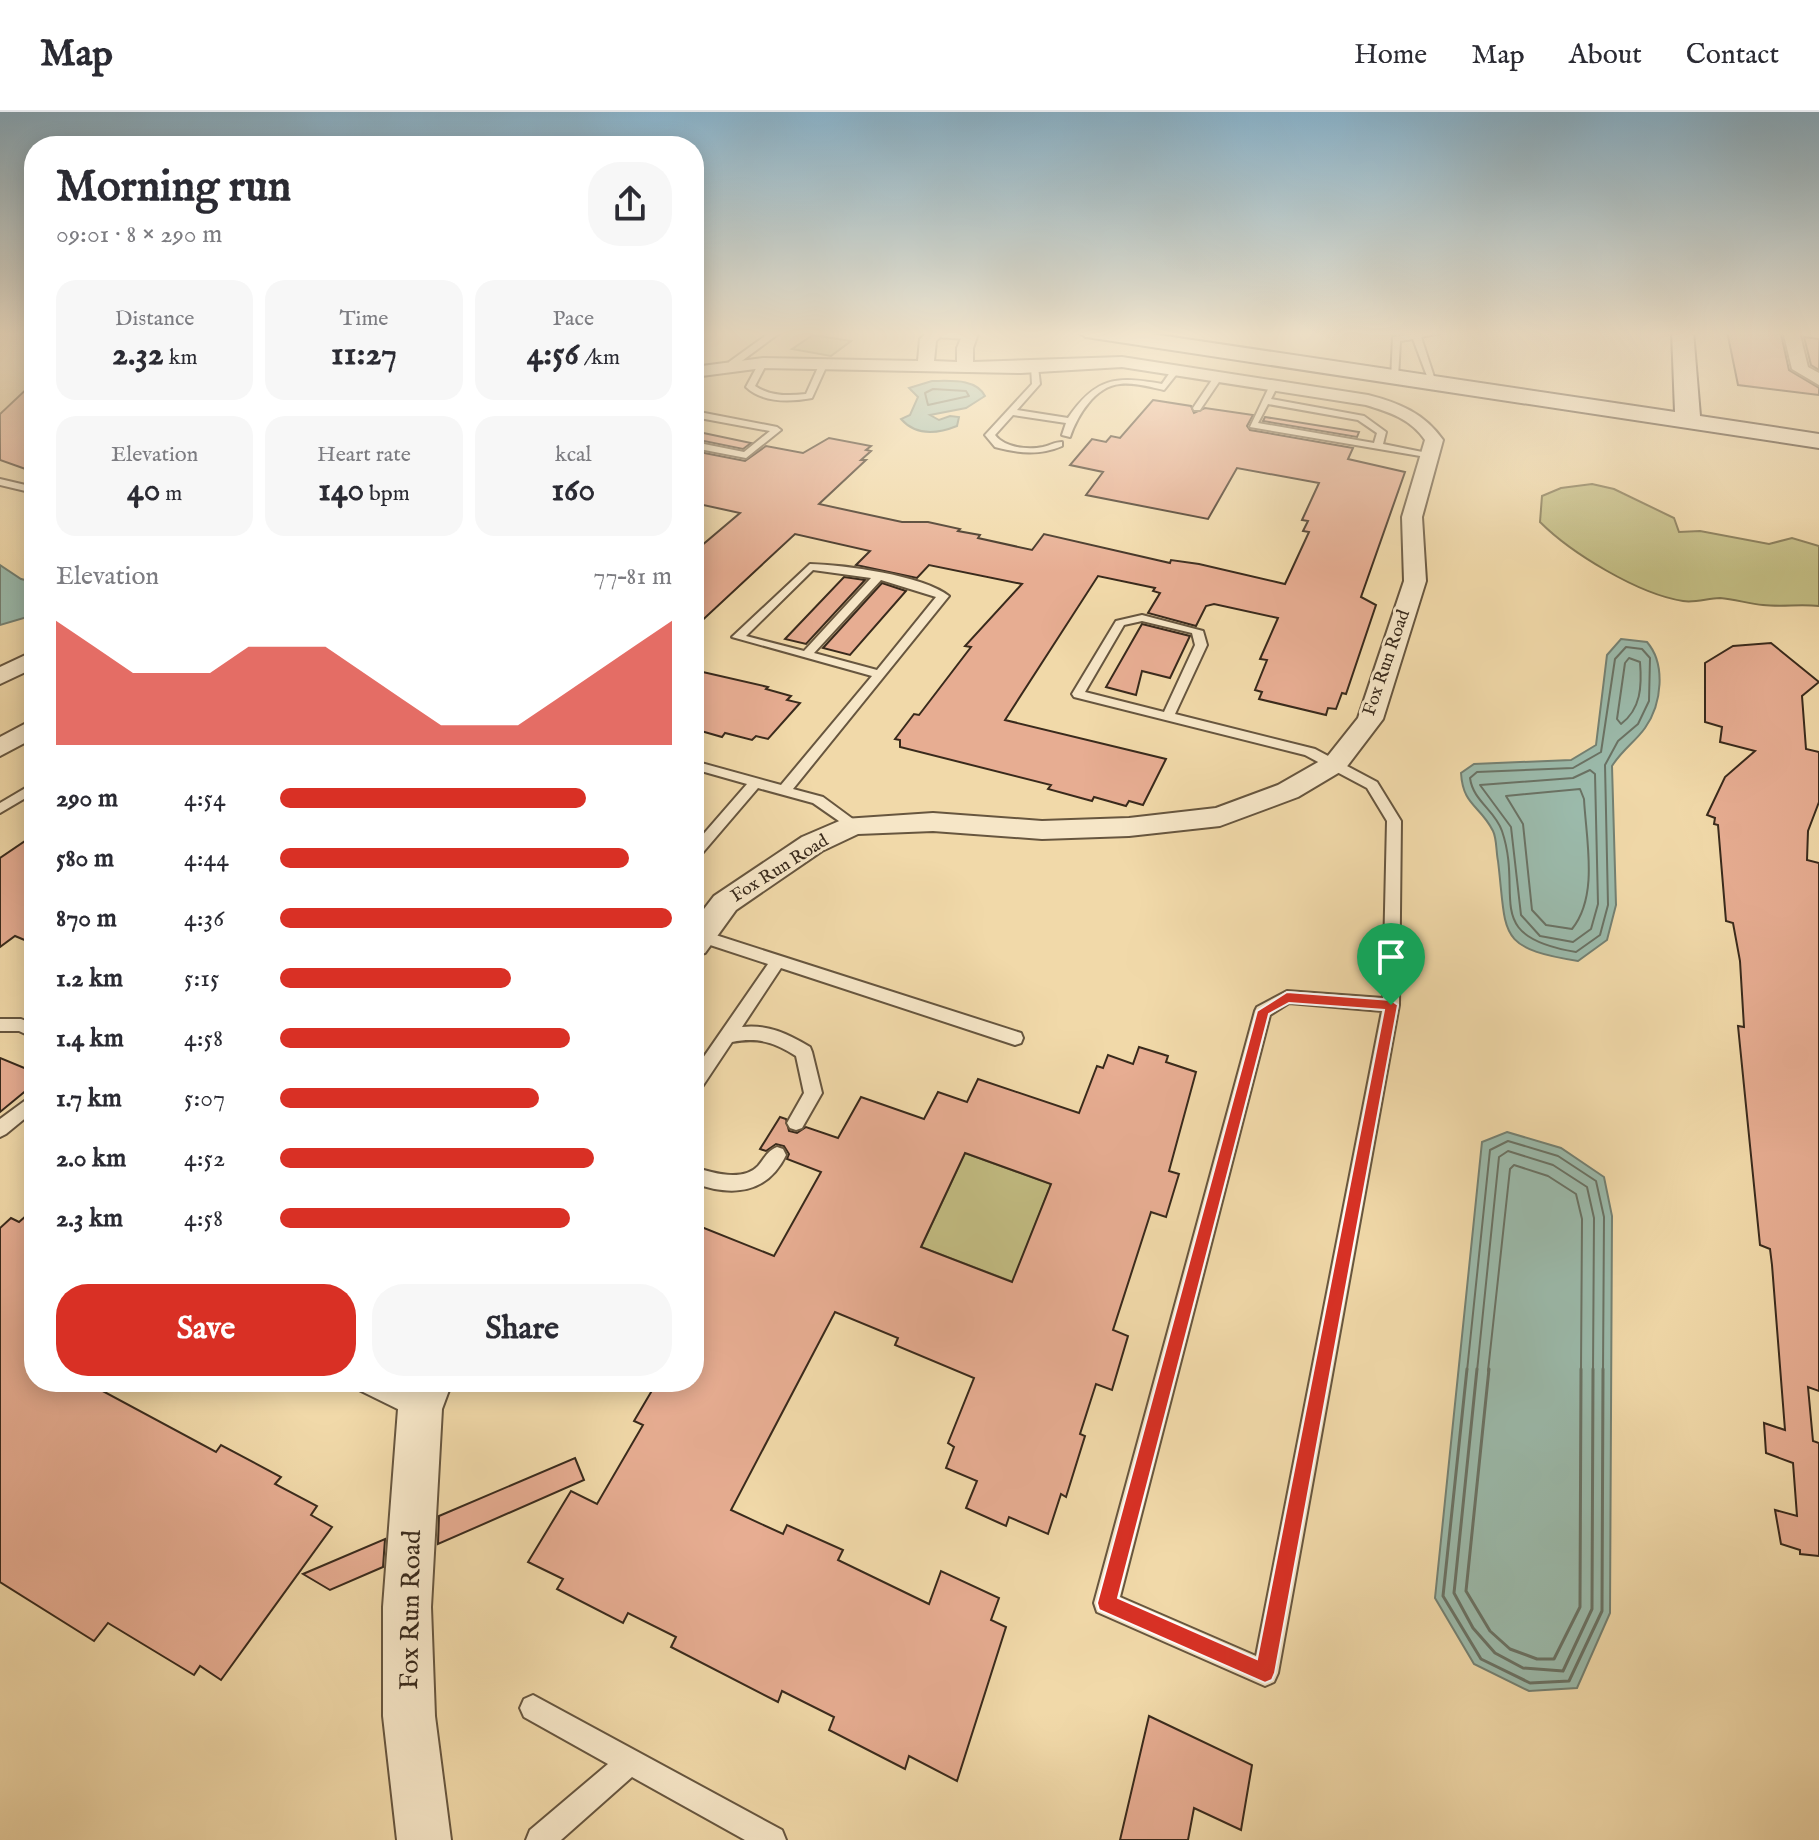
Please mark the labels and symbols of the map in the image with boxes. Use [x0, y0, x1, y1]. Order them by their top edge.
street label: Fox Run Road [1358, 607, 1416, 719]
street label: Fox Run Road [727, 830, 833, 908]
pin [1357, 923, 1425, 1005]
street label: Fox Run Road [393, 1530, 429, 1690]

